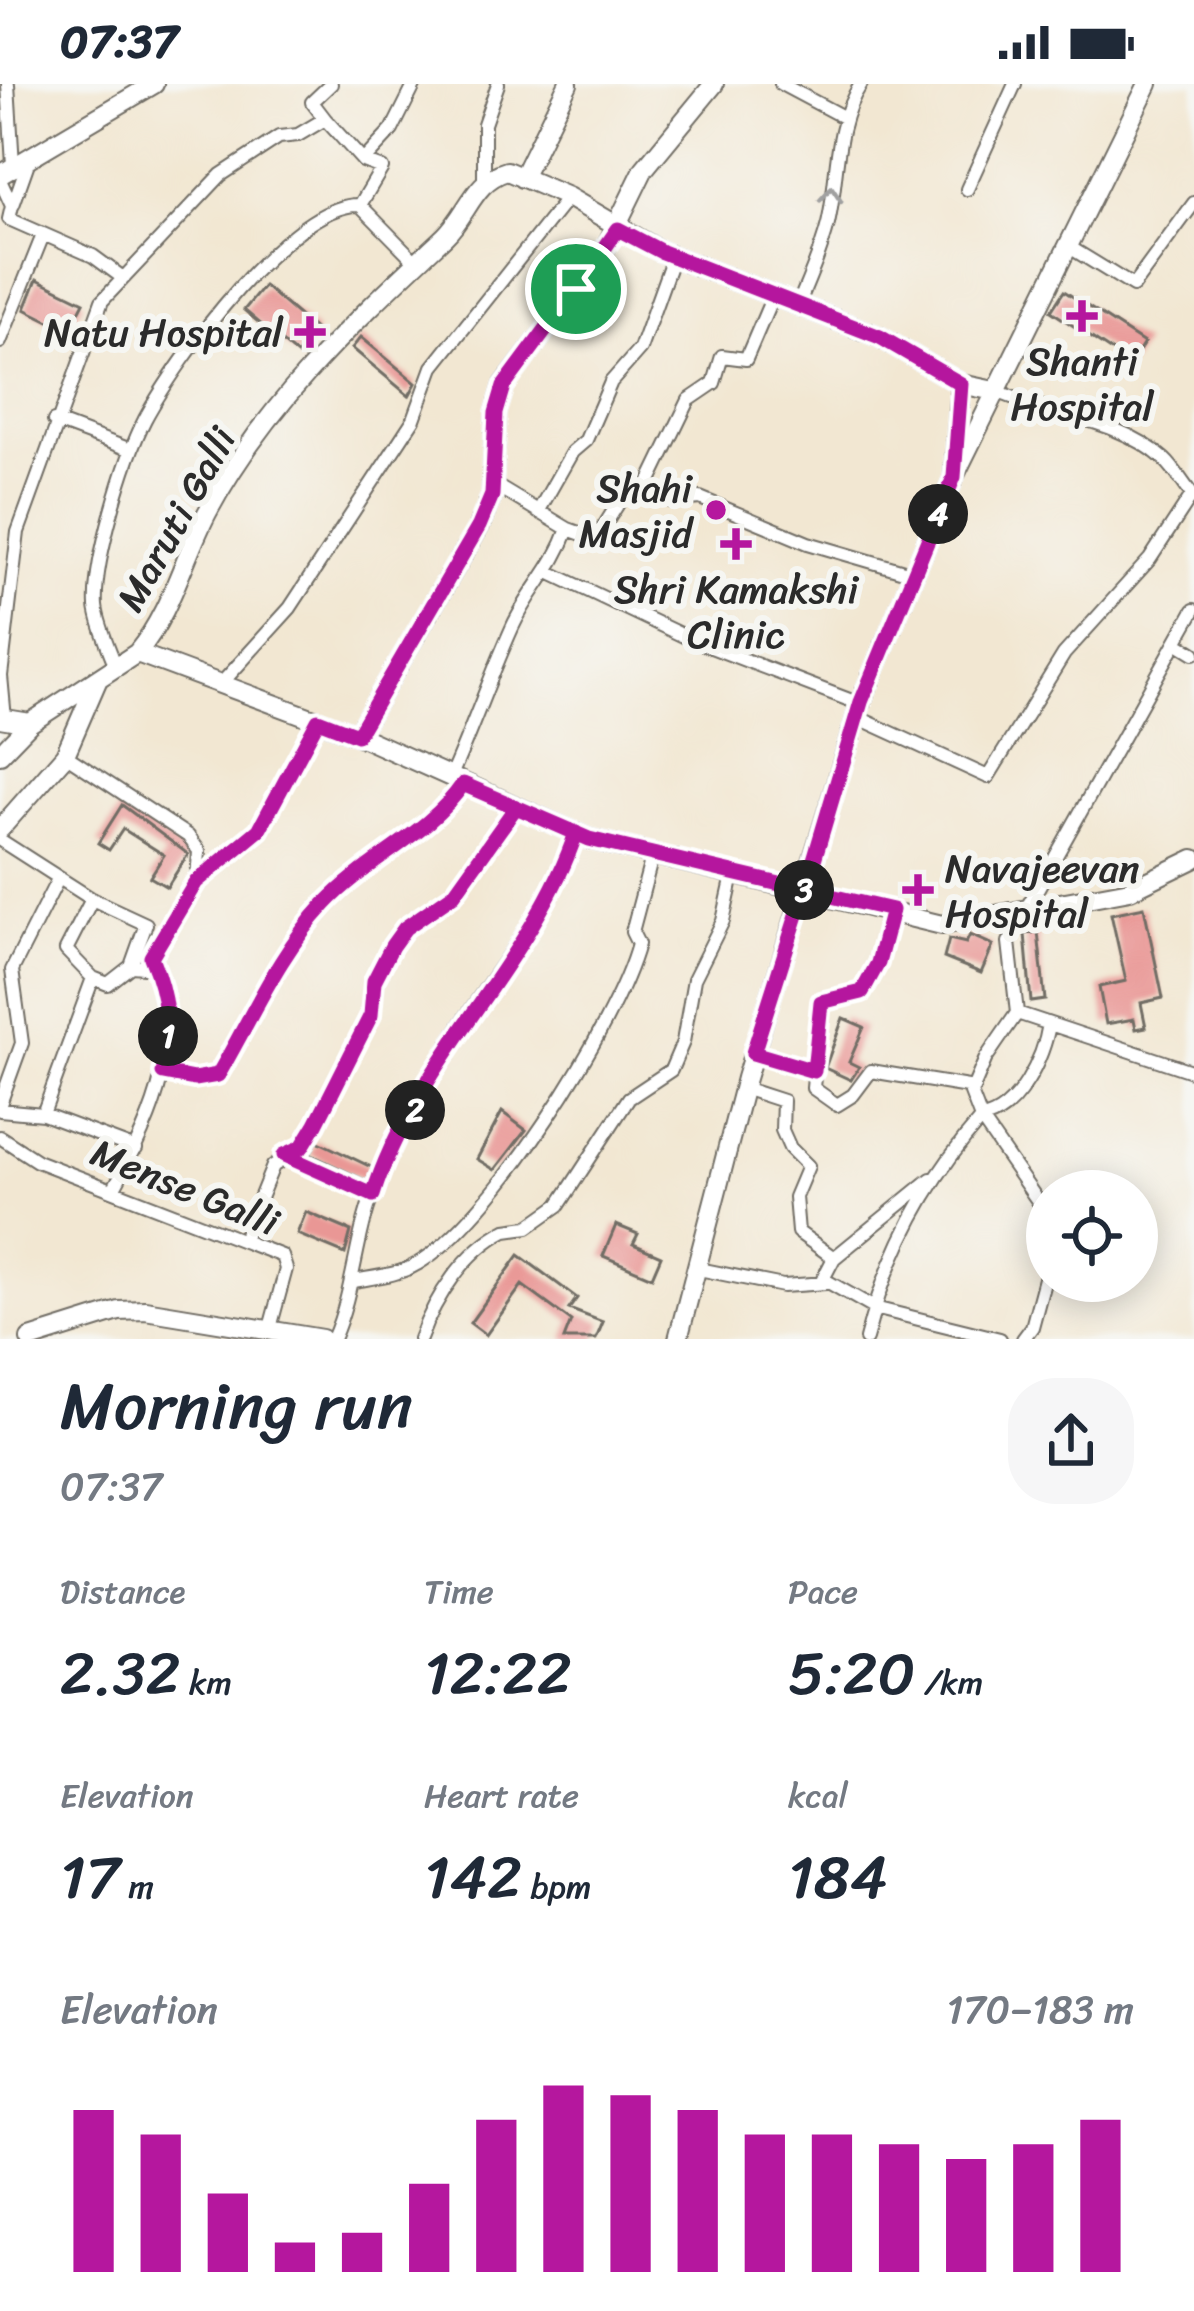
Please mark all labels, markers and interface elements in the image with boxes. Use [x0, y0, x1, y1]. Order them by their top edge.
text: 07:37 [60, 2, 178, 82]
one-way arrow [818, 185, 843, 204]
pin [525, 238, 627, 340]
icon: arrive [543, 256, 609, 322]
place label: Natu Hospital [44, 298, 284, 367]
marker: Shanti Hospital [1066, 300, 1098, 332]
marker: Natu Hospital [294, 316, 326, 348]
place label: Shanti Hospital [1010, 327, 1154, 441]
street label: Maruti Galli [97, 412, 256, 625]
place label: Shahi Masjid [579, 454, 694, 568]
pin: 4 [908, 484, 968, 544]
text: 4 [928, 485, 948, 543]
marker: Shahi Masjid [703, 497, 729, 523]
marker: Shri Kamakshi Clinic [720, 528, 752, 560]
place label: Shri Kamakshi Clinic [614, 555, 859, 669]
place label: Navajeevan Hospital [945, 834, 1140, 948]
pin: 3 [774, 860, 834, 920]
text: 3 [795, 861, 813, 919]
marker: Navajeevan Hospital [902, 874, 934, 906]
pin: 1 [138, 1006, 198, 1066]
text: 1 [161, 1007, 175, 1065]
pin: 2 [385, 1080, 445, 1140]
text: 2 [405, 1081, 425, 1139]
street label: Mense Galli [80, 1118, 291, 1257]
map controls [1026, 1170, 1158, 1302]
button: locate [1026, 1170, 1158, 1302]
text: Morning run [60, 1348, 413, 1465]
button: share [1008, 1378, 1134, 1504]
text: 07:37 [60, 1452, 162, 1521]
text: Distance [60, 1563, 185, 1621]
text: Time [424, 1563, 494, 1621]
text: Pace [788, 1563, 858, 1621]
text: 2.32 [60, 1621, 180, 1727]
text: 12:22 [424, 1621, 572, 1727]
text: 5:20 [788, 1621, 915, 1727]
text: km [180, 1654, 232, 1712]
text: /km [915, 1654, 983, 1712]
text: Elevation [60, 1767, 194, 1825]
text: Heart rate [424, 1767, 579, 1825]
text: kcal [788, 1767, 848, 1825]
text: 17 [60, 1825, 120, 1931]
text: 142 [424, 1825, 522, 1931]
text: 184 [788, 1825, 887, 1931]
text: m [120, 1858, 154, 1916]
text: bpm [522, 1858, 591, 1916]
text: Elevation [60, 1975, 218, 2044]
text: 170–183 m [946, 1975, 1134, 2044]

